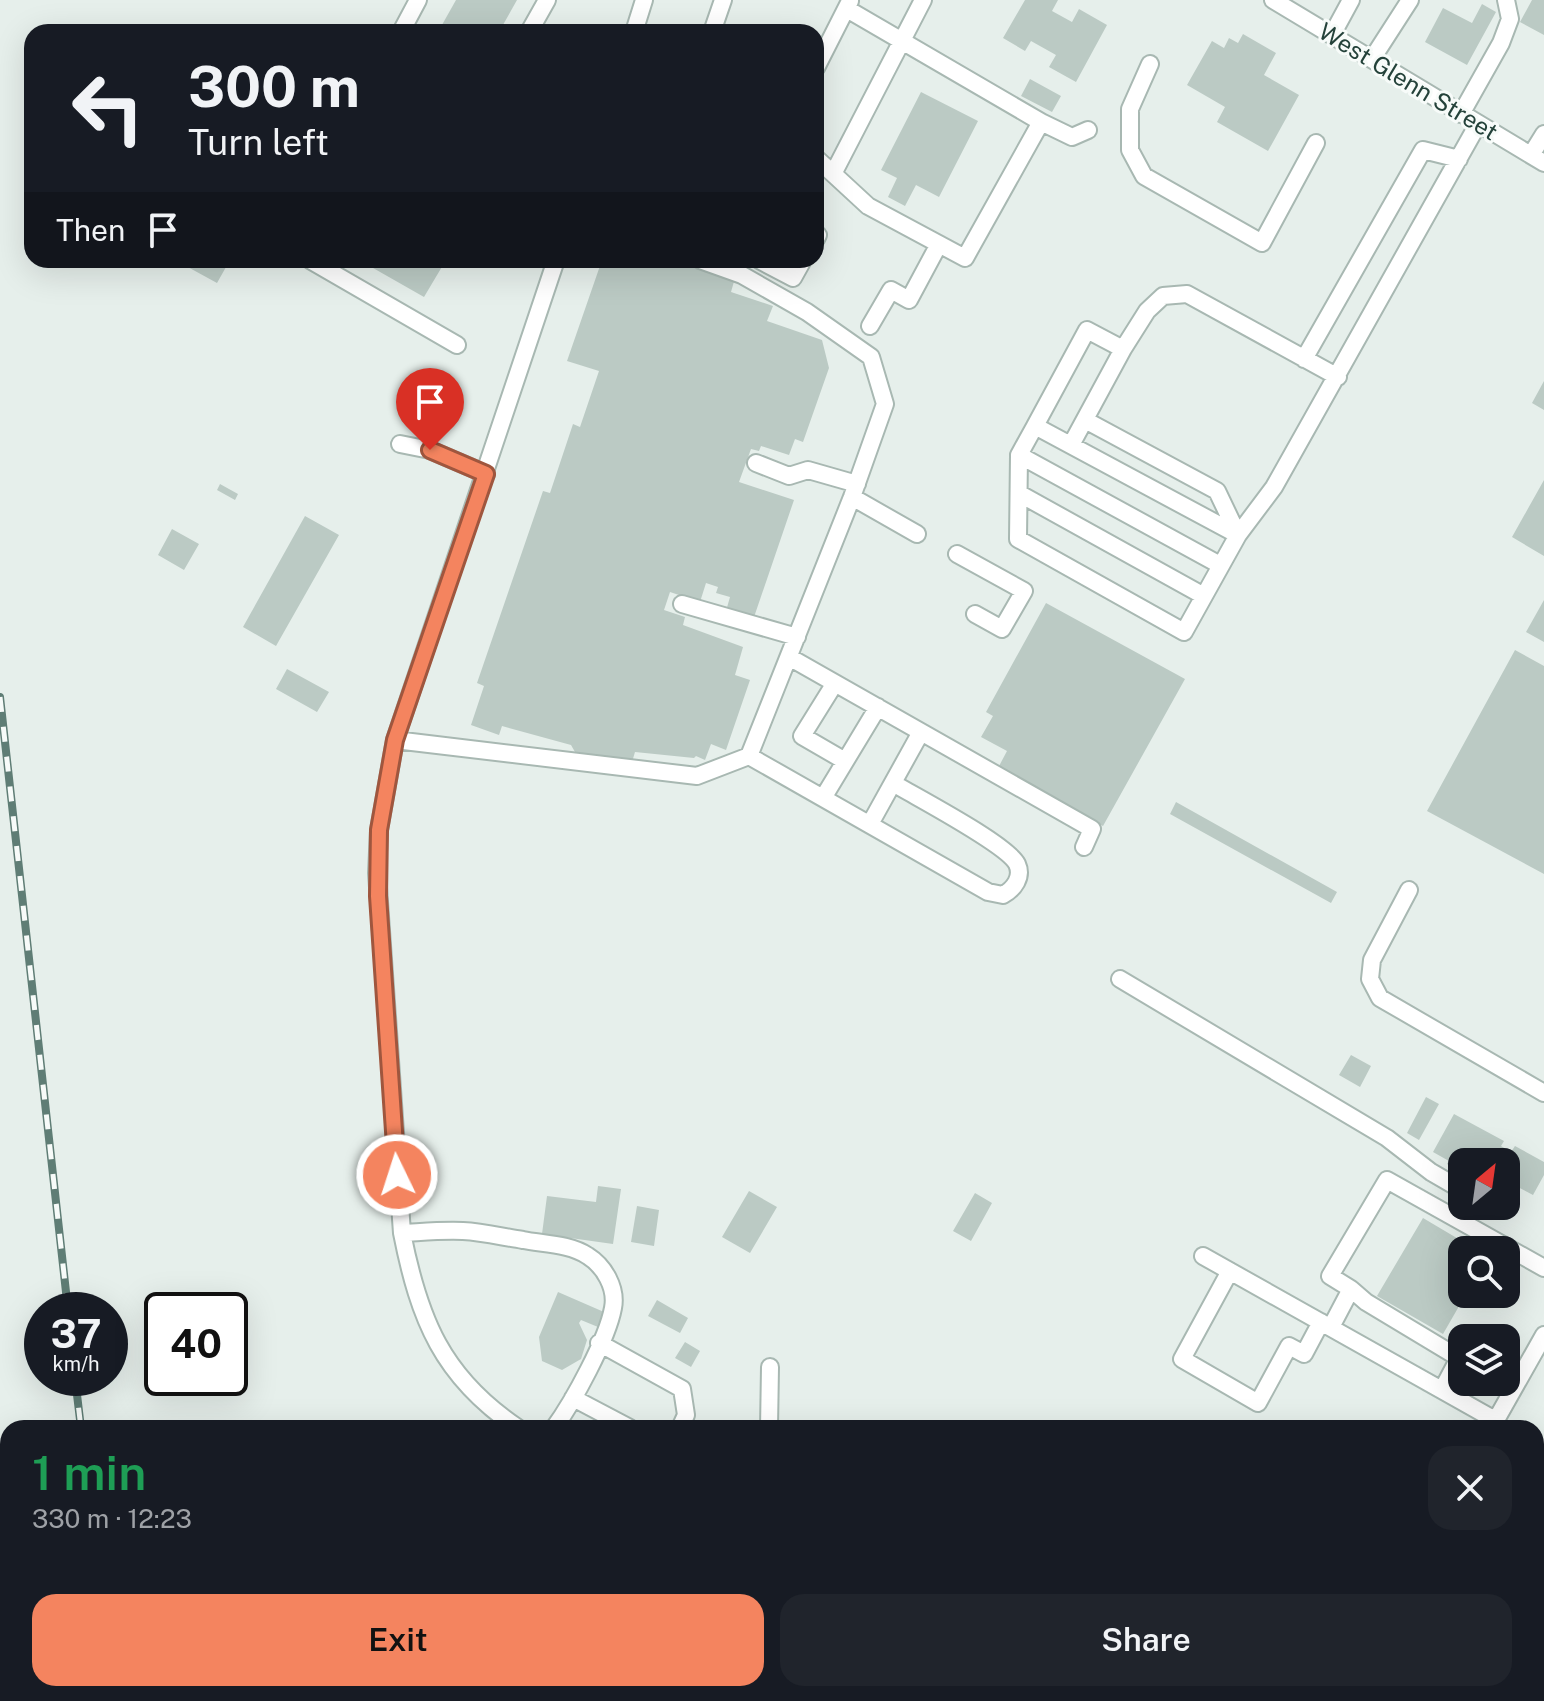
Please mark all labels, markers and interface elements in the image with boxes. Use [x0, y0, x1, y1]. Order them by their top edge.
street label: West Glenn Street [1314, 17, 1503, 146]
text: 300 m [188, 54, 360, 120]
icon: left [56, 56, 160, 160]
text: Turn left [188, 121, 329, 163]
icon: arrive [141, 208, 185, 252]
text: Then [56, 212, 125, 248]
pin [396, 368, 464, 450]
icon: arrive [408, 380, 452, 424]
position arrow [355, 1133, 439, 1217]
north arrow [1448, 1148, 1520, 1220]
map controls [1448, 1148, 1520, 1396]
button: search [1448, 1236, 1520, 1308]
speed limit sign: 40 [144, 1292, 248, 1396]
text: 37 [51, 1310, 101, 1357]
button: layers [1448, 1324, 1520, 1396]
text: km/h [52, 1352, 100, 1376]
text: 1 min [32, 1444, 146, 1501]
button: close [1428, 1446, 1512, 1530]
text: 330 m · 12:23 [32, 1503, 192, 1534]
button: Exit [32, 1594, 764, 1686]
button: Share [780, 1594, 1512, 1686]

